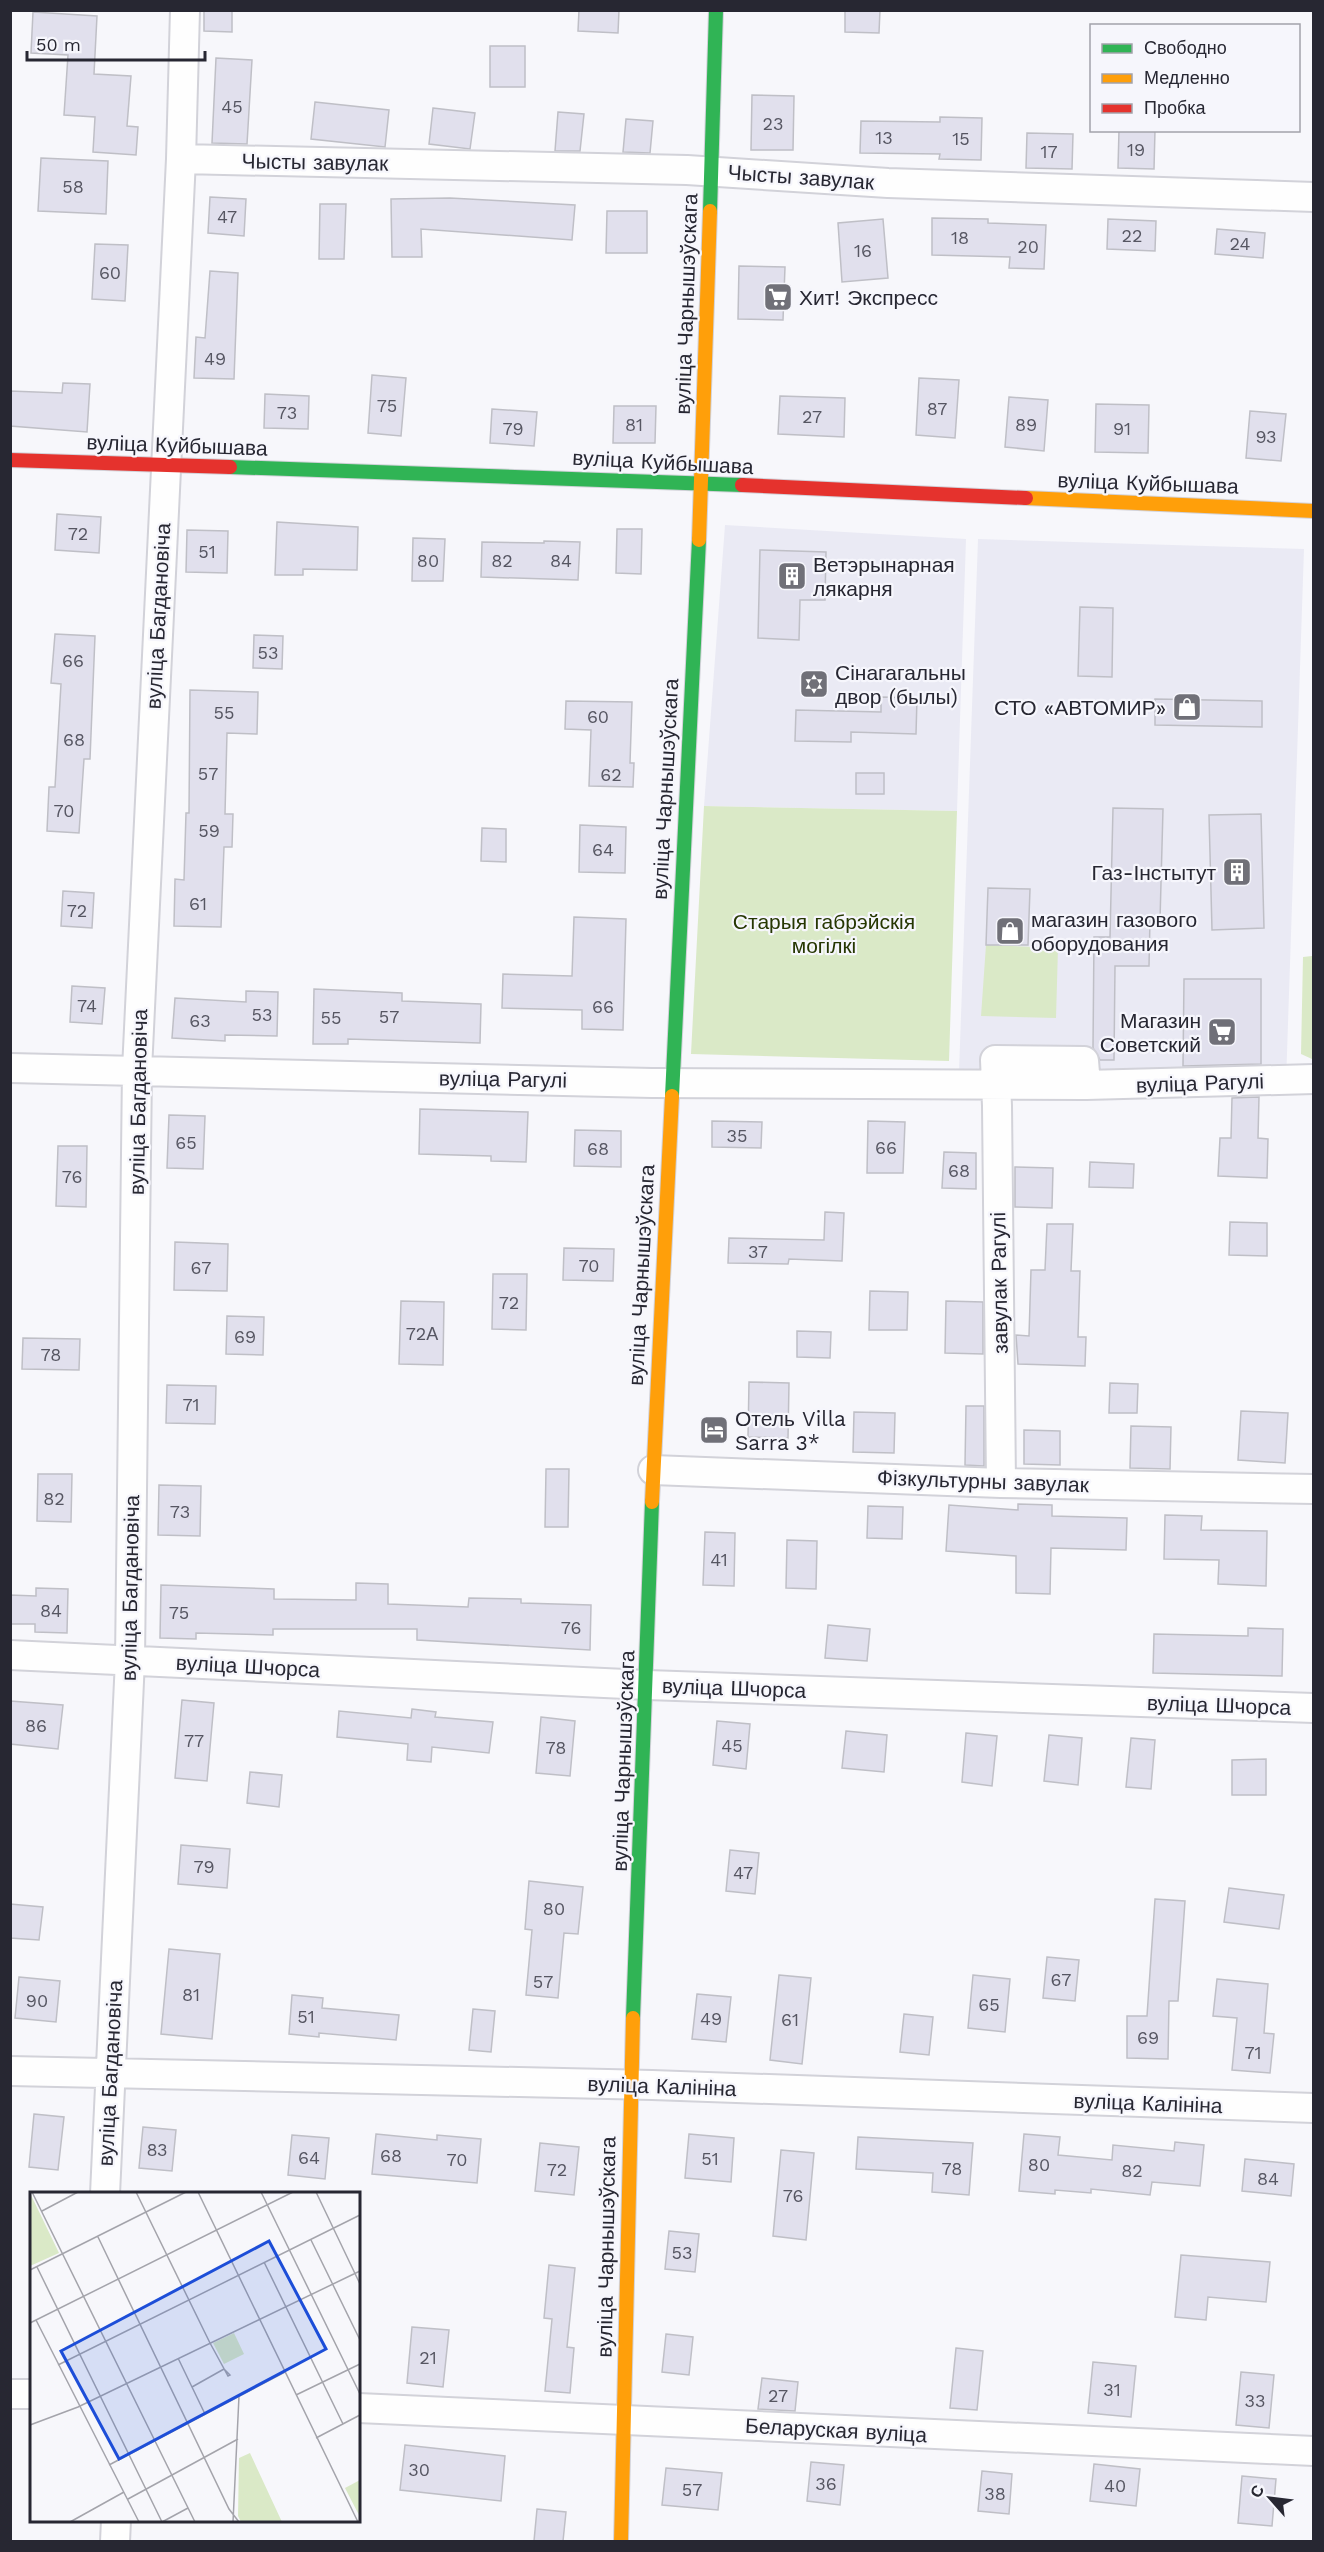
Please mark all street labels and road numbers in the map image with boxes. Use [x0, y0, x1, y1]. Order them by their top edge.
street label: Чысты завулак [241, 148, 389, 176]
street label: Чысты завулак [727, 159, 876, 195]
street label: вуліца Чарнышэўскага [670, 193, 702, 415]
street label: вуліца Куйбышава [86, 429, 268, 461]
street label: вуліца Куйбышава [572, 445, 754, 479]
street label: вуліца Куйбышава [1057, 467, 1239, 499]
street label: вуліца Багдановіча [141, 522, 175, 710]
street label: вуліца Чарнышэўскага [647, 678, 683, 900]
street label: вуліца Багдановіча [124, 1008, 152, 1195]
street label: вуліца Рагулі [439, 1065, 567, 1093]
street label: вуліца Рагулі [1136, 1068, 1264, 1098]
street label: вуліца Чарнышэўскага [623, 1164, 659, 1386]
street label: завулак Рагулі [985, 1212, 1013, 1354]
street label: Фізкультурны завулак [877, 1465, 1090, 1497]
street label: вуліца Багдановіча [116, 1494, 144, 1681]
street label: вуліца Шчорса [175, 1650, 321, 1682]
street label: вуліца Чарнышэўскага [607, 1650, 639, 1872]
street label: вуліца Шчорса [661, 1673, 807, 1703]
street label: вуліца Шчорса [1146, 1690, 1292, 1720]
street label: вуліца Багдановіча [93, 1979, 127, 2167]
street label: вуліца Калініна [587, 2071, 737, 2101]
street label: вуліца Калініна [1073, 2088, 1223, 2118]
street label: вуліца Чарнышэўскага [592, 2136, 620, 2358]
street label: Беларуская вуліца [744, 2413, 928, 2447]

